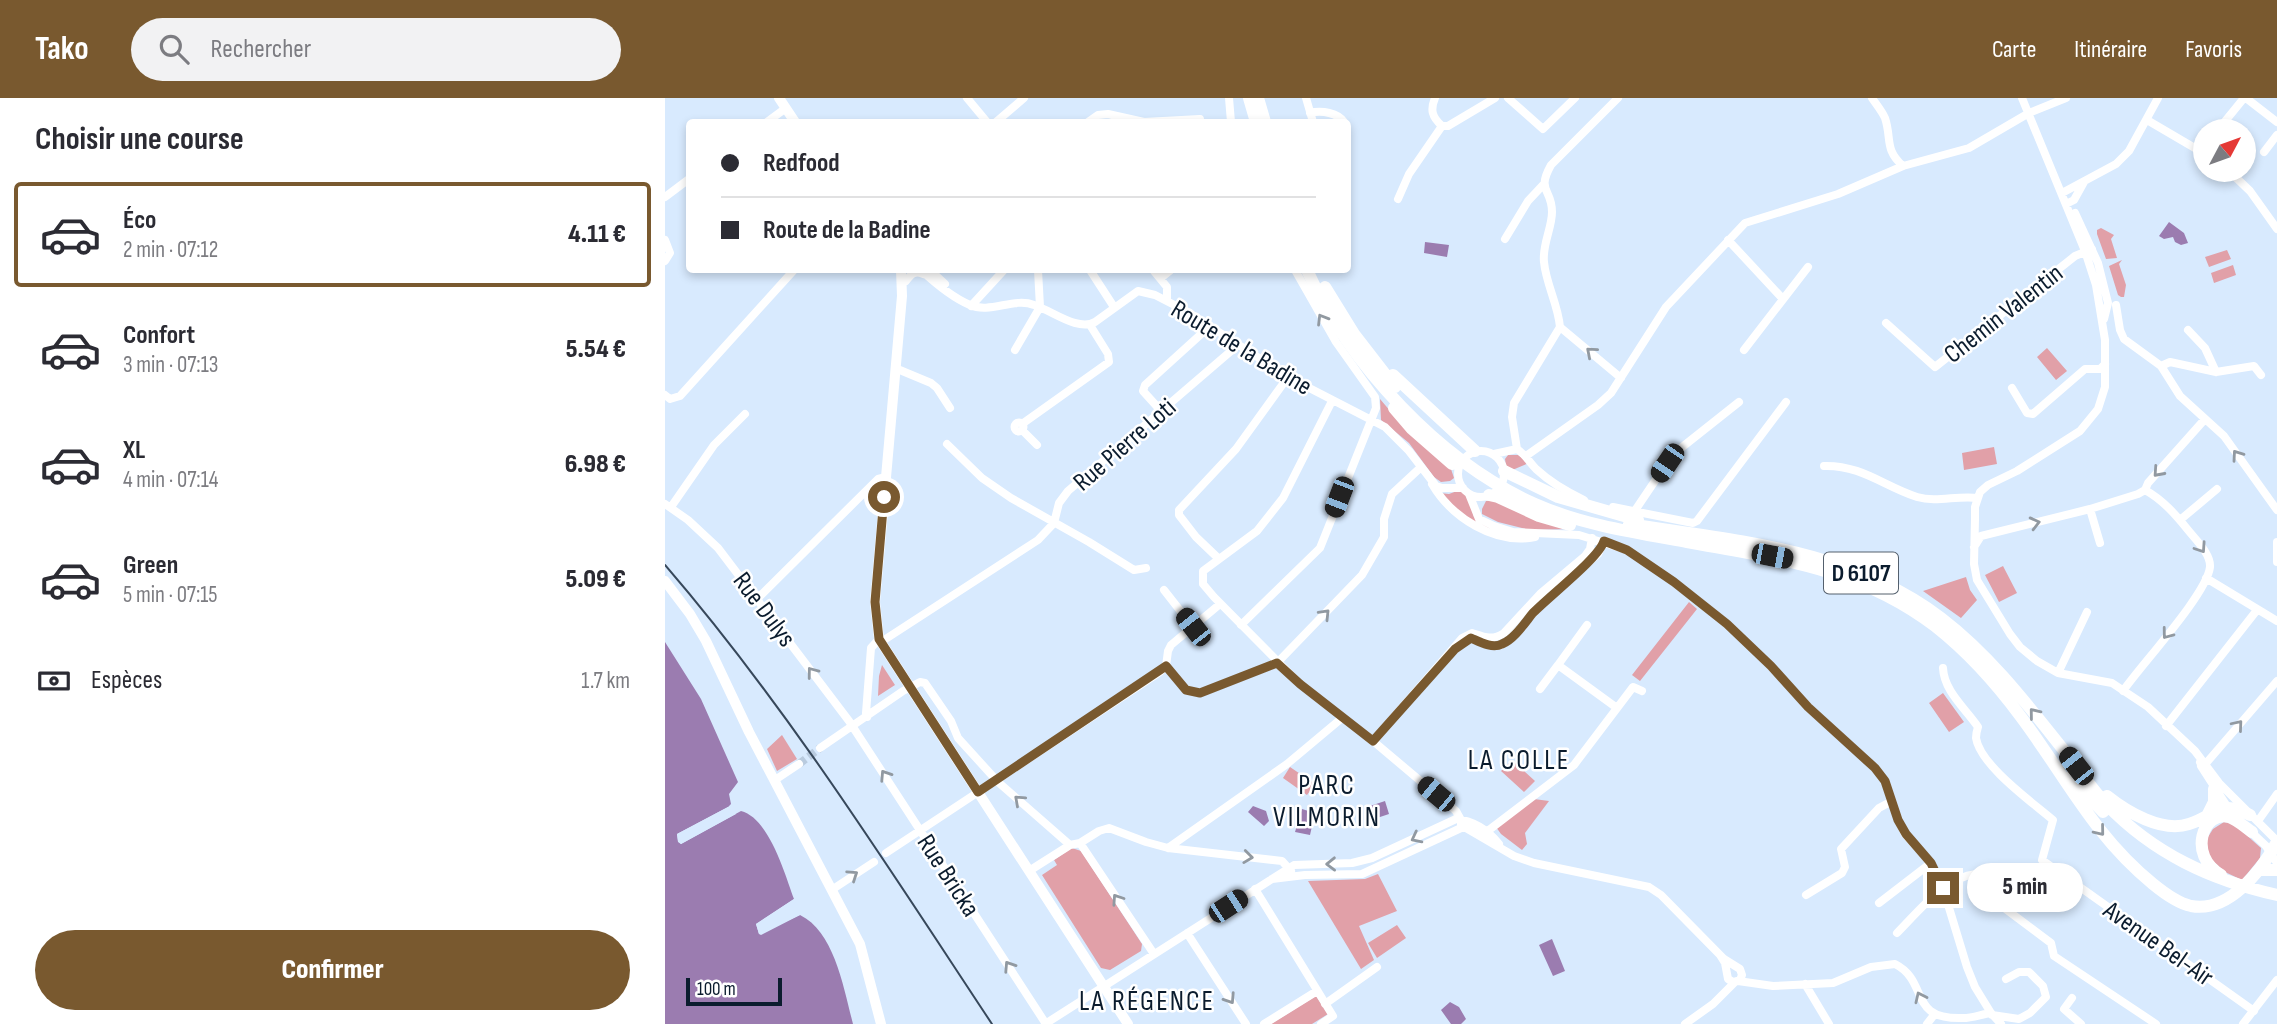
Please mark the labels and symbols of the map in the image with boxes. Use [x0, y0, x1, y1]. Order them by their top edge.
north arrow [2193, 119, 2256, 182]
street label: Chemin Valentin [1938, 258, 2070, 370]
street label: Route de la Badine [1165, 294, 1317, 403]
one-way arrow [1317, 313, 1330, 326]
one-way arrow [1586, 348, 1599, 360]
street label: Rue Pierre Loti [1067, 392, 1183, 498]
car [1647, 440, 1688, 486]
one-way arrow [2233, 450, 2245, 463]
one-way arrow [2154, 464, 2166, 477]
car [1322, 474, 1357, 520]
route start [868, 481, 900, 513]
one-way arrow [2028, 516, 2040, 531]
one-way arrow [2193, 541, 2206, 554]
car [1750, 542, 1795, 570]
road number: D 6107 [1824, 552, 1898, 594]
street label: Rue Dulys [726, 566, 802, 653]
car [1172, 604, 1215, 650]
one-way arrow [1316, 609, 1329, 622]
one-way arrow [2163, 626, 2176, 639]
one-way arrow [808, 667, 820, 679]
one-way arrow [2030, 708, 2042, 721]
one-way arrow [2230, 720, 2242, 733]
car [2055, 743, 2098, 789]
district label: LA COLLE [1468, 744, 1570, 777]
district label: PARC VILMORIN [1273, 769, 1381, 834]
one-way arrow [880, 770, 893, 783]
car [1414, 772, 1459, 816]
one-way arrow [1014, 796, 1027, 808]
one-way arrow [2091, 823, 2104, 835]
street label: Rue Bricka [910, 829, 986, 923]
one-way arrow [1411, 829, 1423, 843]
one-way arrow [1242, 850, 1254, 865]
one-way arrow [1325, 856, 1335, 872]
callout: 5 min [1967, 864, 2083, 912]
one-way arrow [845, 871, 858, 883]
route end [1927, 872, 1959, 904]
car [1205, 886, 1252, 926]
one-way arrow [1113, 894, 1125, 907]
street label: Avenue Bel-Air [2096, 895, 2219, 994]
one-way arrow [1004, 961, 1017, 974]
scale bar [686, 975, 782, 1007]
district label: LA RÉGENCE [1079, 985, 1215, 1018]
one-way arrow [1222, 991, 1234, 1004]
one-way arrow [1914, 992, 1928, 1004]

